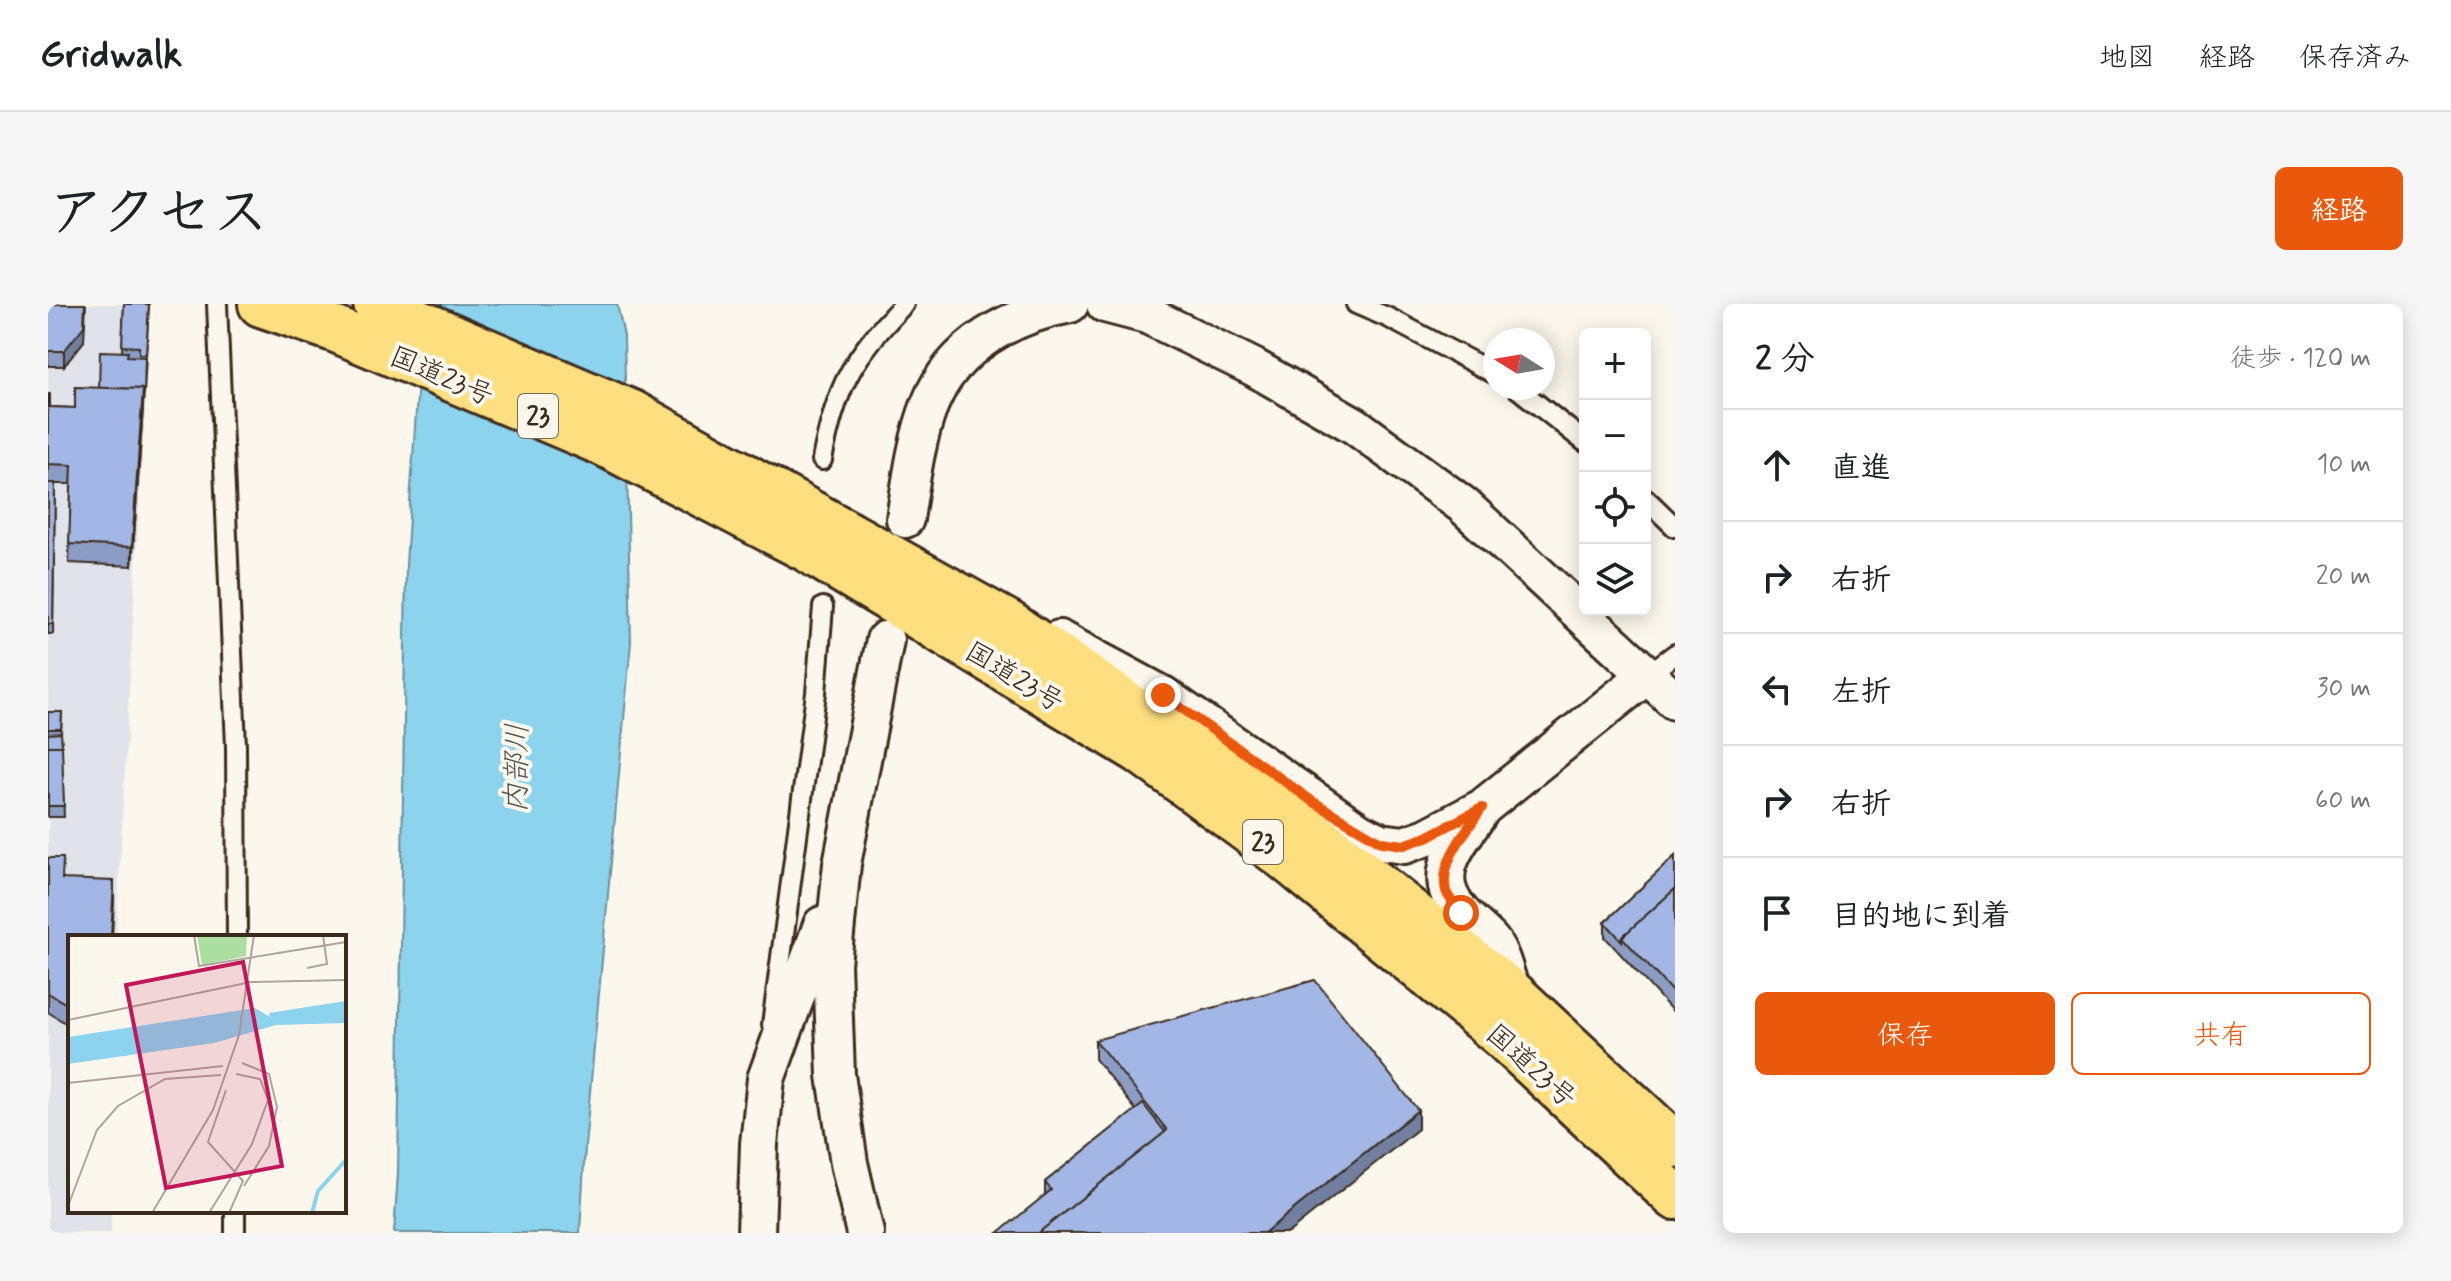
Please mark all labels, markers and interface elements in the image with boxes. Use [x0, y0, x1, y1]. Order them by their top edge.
text: Gridwalk [40, 31, 182, 80]
text: 地図 [2099, 40, 2155, 77]
text: 経路 [2199, 40, 2255, 77]
text: 保存済み [2299, 40, 2411, 77]
button: 経路 [2275, 167, 2403, 250]
text: アクセス [48, 178, 269, 251]
north arrow [1483, 328, 1555, 400]
map controls [1579, 328, 1651, 616]
button: + [1579, 328, 1651, 400]
text: 2 分 [1755, 337, 1815, 382]
street label: 国道23号 [383, 339, 499, 416]
text: 徒歩 · 120 m [2230, 342, 2371, 376]
road number: 23 [518, 394, 558, 438]
button: − [1579, 400, 1651, 472]
icon: ahead [1755, 443, 1799, 487]
text: 10 m [2317, 448, 2371, 482]
text: 直進 [1831, 449, 1891, 488]
button: locate [1579, 472, 1651, 544]
button: layers [1579, 544, 1651, 616]
icon: right [1755, 555, 1799, 599]
text: 20 m [2316, 560, 2371, 594]
text: 右折 [1831, 561, 1891, 600]
street label: 国道23号 [957, 634, 1070, 722]
icon: left [1755, 667, 1799, 711]
text: 30 m [2317, 672, 2371, 706]
text: 左折 [1831, 673, 1891, 712]
route end [1145, 677, 1181, 713]
water label: 内部川 [497, 723, 538, 813]
icon: right [1755, 779, 1799, 823]
text: 60 m [2315, 784, 2371, 818]
text: 右折 [1831, 785, 1891, 824]
road number: 23 [1243, 820, 1283, 864]
icon: arrive [1755, 891, 1799, 935]
route start [1443, 895, 1479, 931]
text: 目的地に到着 [1831, 897, 2011, 936]
inset map [68, 935, 346, 1213]
button: 保存 [1755, 992, 2055, 1075]
button: 共有 [2071, 992, 2371, 1075]
street label: 国道23号 [1477, 1016, 1583, 1117]

